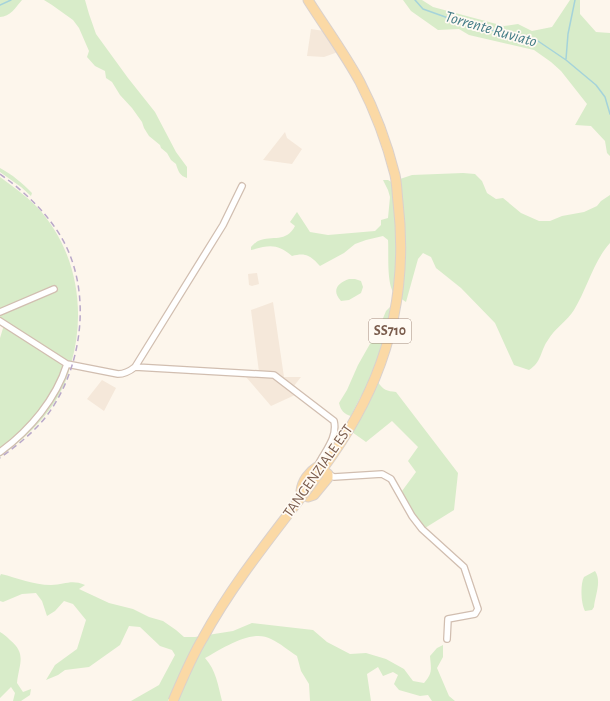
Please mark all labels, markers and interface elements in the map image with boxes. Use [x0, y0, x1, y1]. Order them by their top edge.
water label: Torrente Ruviato [443, 8, 539, 50]
road number: SS710 [369, 319, 411, 343]
street label: TANGENZIALE EST [280, 421, 356, 520]

